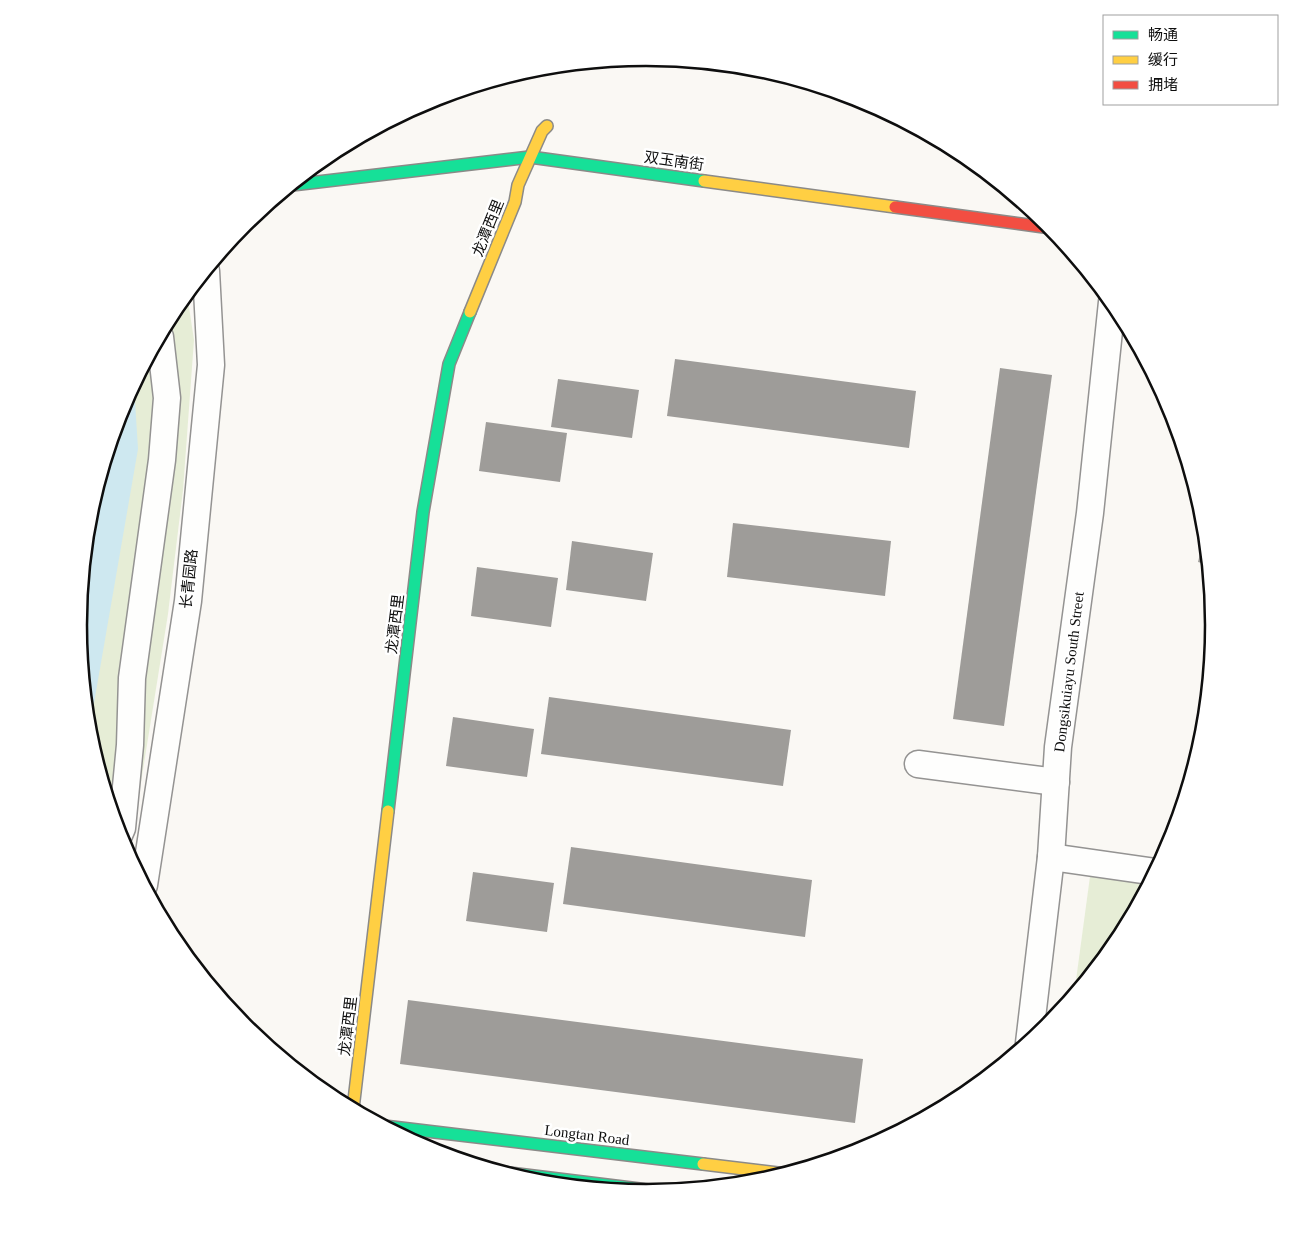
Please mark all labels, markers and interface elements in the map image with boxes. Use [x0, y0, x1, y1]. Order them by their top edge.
legend [1103, 15, 1278, 105]
text: 畅通 [1148, 27, 1178, 43]
text: 缓行 [1148, 52, 1178, 68]
text: 拥堵 [1148, 77, 1178, 93]
street label: 双玉南街 [643, 149, 705, 173]
street label: 龙潭西里 [468, 197, 507, 259]
street label: 长青园路 [178, 548, 200, 610]
street label: Dongsikuiayu South Street [1051, 590, 1087, 753]
street label: 龙潭西里 [382, 593, 407, 655]
street label: 龙潭西里 [335, 995, 360, 1057]
street label: Longtan Road [544, 1122, 631, 1148]

